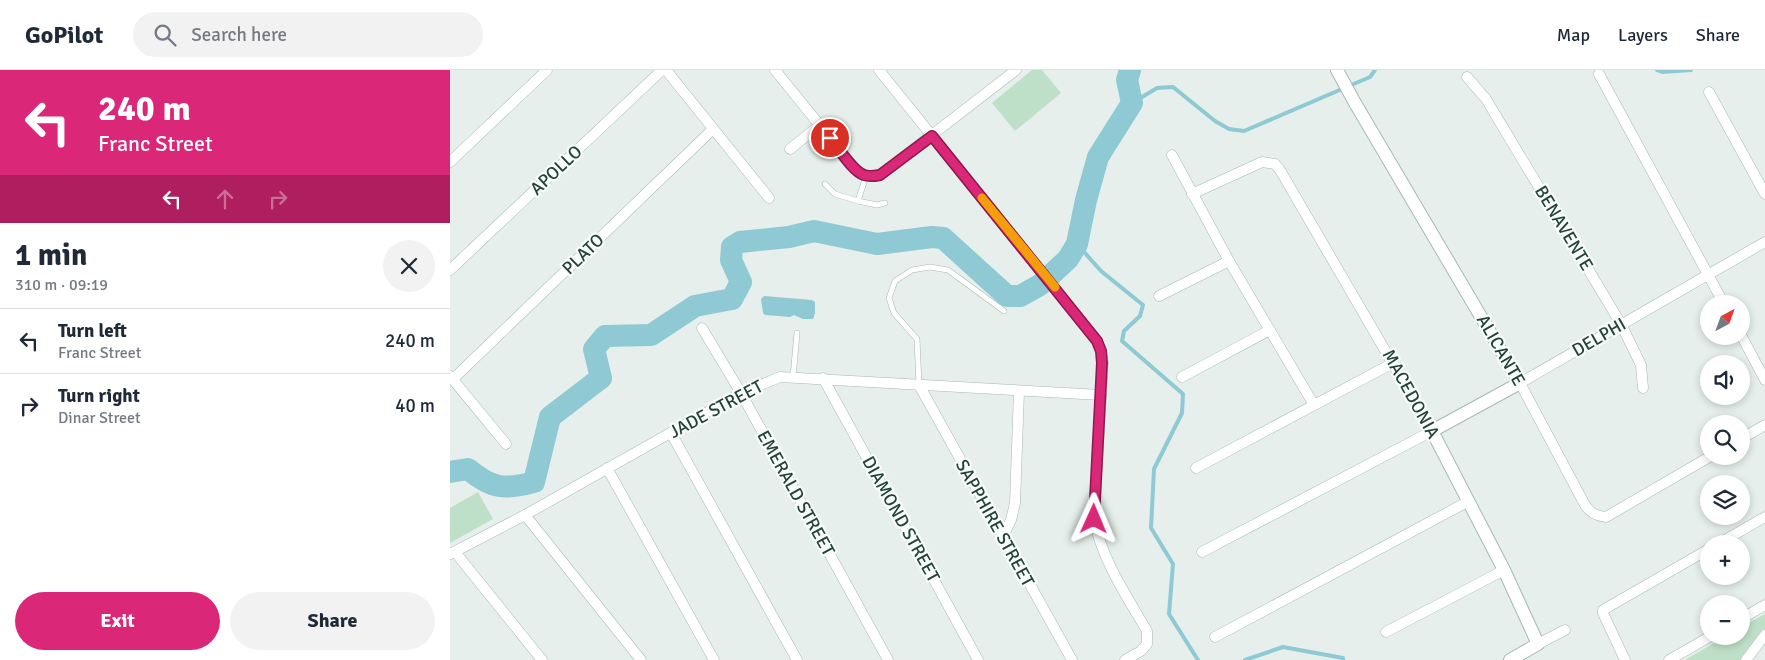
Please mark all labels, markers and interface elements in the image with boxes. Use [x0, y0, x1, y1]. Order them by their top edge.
search box [133, 12, 483, 57]
text: GoPilot [25, 20, 103, 50]
icon: search [151, 21, 179, 49]
text: Search here [191, 23, 287, 47]
text: Map [1557, 24, 1590, 46]
text: Layers [1618, 24, 1668, 46]
text: Share [1696, 24, 1740, 46]
text: 240 m [98, 87, 191, 130]
icon: left [15, 90, 80, 155]
pin [809, 117, 851, 159]
icon: arrive [816, 124, 844, 152]
text: Franc Street [98, 130, 213, 157]
street label: APOLLO [525, 140, 587, 200]
street label: BENAVENTE [1530, 182, 1598, 274]
icon: left [158, 185, 186, 213]
icon: ahead [211, 185, 239, 213]
icon: right [264, 185, 292, 213]
street label: PLATO [558, 229, 608, 279]
text: 1 min [15, 237, 87, 274]
button: close [383, 240, 435, 292]
text: 310 m · 09:19 [15, 275, 108, 295]
north arrow [1700, 295, 1750, 345]
map controls [1700, 295, 1750, 645]
street label: ALICANTE [1472, 310, 1530, 390]
street label: DELPHI [1568, 313, 1630, 361]
text: Turn left [58, 319, 127, 343]
icon: left [15, 327, 43, 355]
text: 240 m [385, 329, 435, 353]
text: Franc Street [58, 343, 141, 363]
street label: MACEDONIA [1378, 346, 1444, 442]
button: sound [1700, 355, 1750, 405]
street label: JADE STREET [665, 375, 767, 443]
text: Turn right [58, 384, 140, 408]
icon: right [15, 392, 43, 420]
text: 40 m [395, 394, 435, 418]
text: Dinar Street [58, 408, 141, 428]
button: search [1700, 415, 1750, 465]
street label: EMERALD STREET [752, 426, 840, 560]
street label: DIAMOND STREET [857, 452, 945, 586]
street label: SAPPHIRE STREET [951, 455, 1039, 591]
button: layers [1700, 475, 1750, 525]
position arrow [1067, 492, 1119, 544]
button: + [1700, 535, 1750, 585]
button: Exit [15, 592, 220, 650]
button: Share [230, 592, 435, 650]
button: − [1700, 595, 1750, 645]

